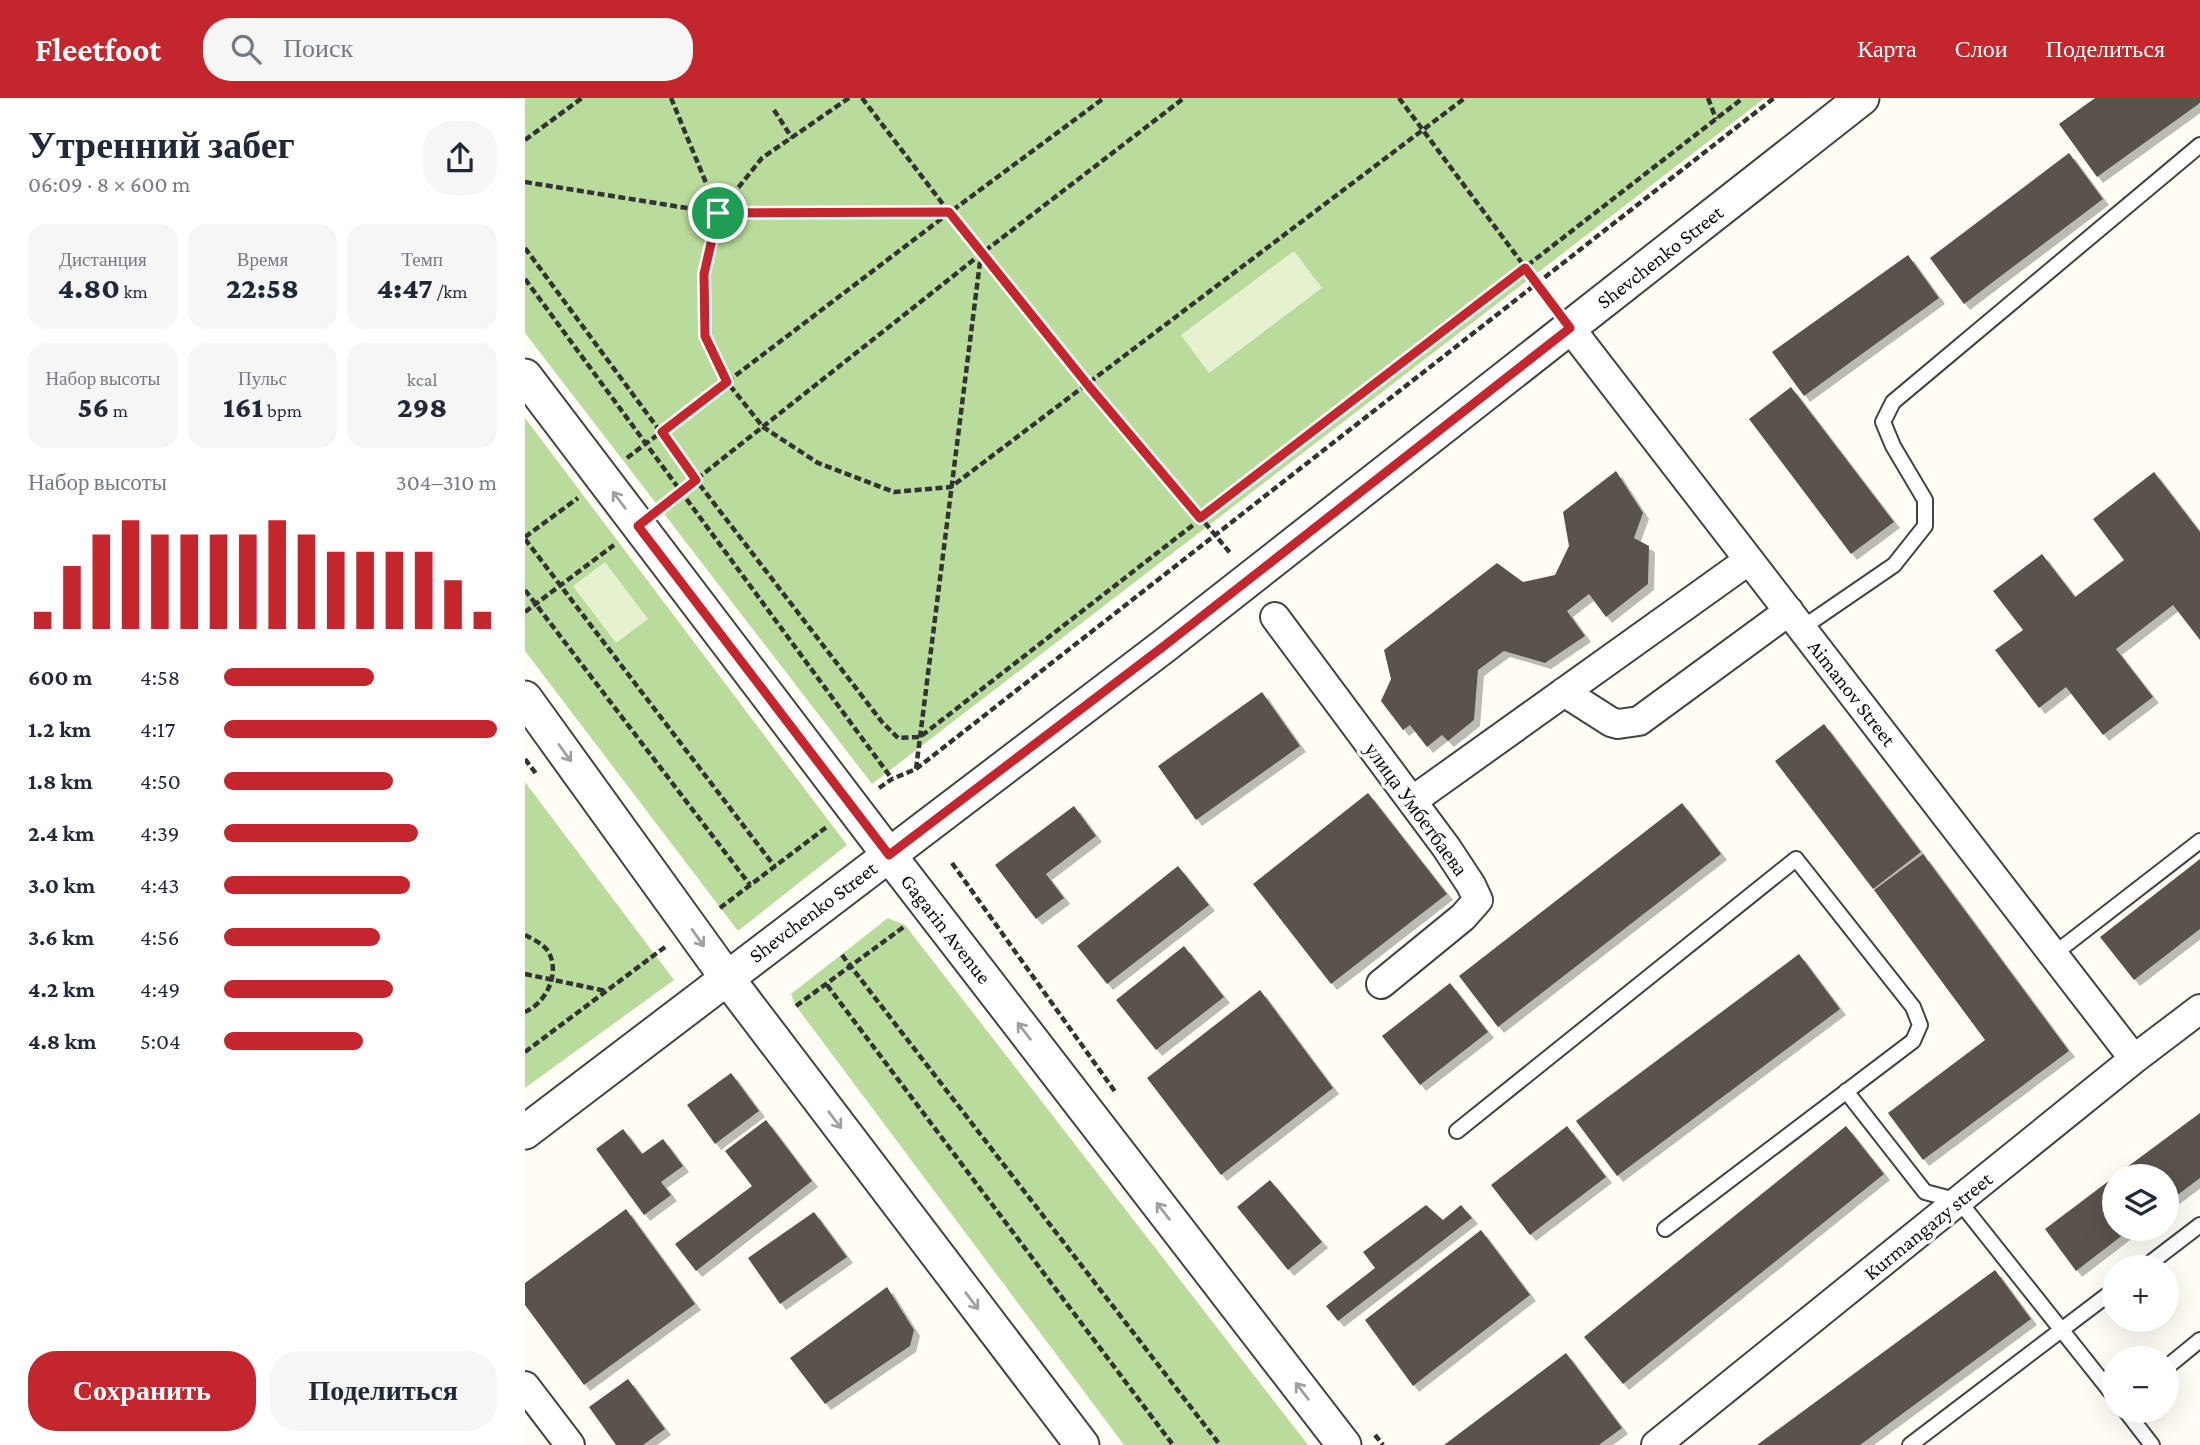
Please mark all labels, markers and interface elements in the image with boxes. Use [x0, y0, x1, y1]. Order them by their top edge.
search box [203, 18, 693, 81]
icon: search [227, 30, 265, 68]
text: Fleetfoot [35, 31, 161, 68]
text: Поиск [283, 34, 353, 63]
text: Карта [1857, 35, 1917, 62]
text: Слои [1955, 35, 2008, 62]
text: Поделиться [2046, 35, 2165, 62]
button: share [423, 121, 497, 195]
text: Утренний забег [28, 124, 295, 166]
text: 06:09 · 8 × 600 m [28, 171, 190, 197]
pin [688, 183, 748, 243]
icon: arrive [699, 194, 737, 232]
street label: Shevchenko Street [1592, 200, 1729, 314]
text: Дистанция [59, 249, 147, 270]
text: Время [237, 249, 288, 270]
text: Темп [401, 249, 443, 270]
text: 4.80 [58, 271, 120, 304]
text: 22:58 [226, 271, 299, 304]
text: 4:47 [377, 271, 433, 304]
text: km [120, 281, 148, 302]
text: /km [433, 281, 468, 302]
text: Набор высоты [45, 368, 160, 389]
text: Пульс [238, 368, 287, 389]
text: kcal [407, 369, 437, 390]
text: 56 [78, 390, 109, 423]
text: 161 [223, 390, 263, 423]
text: 298 [397, 390, 447, 423]
text: m [109, 400, 128, 421]
text: bpm [263, 400, 302, 421]
text: Набор высоты [28, 469, 167, 495]
text: 304–310 m [396, 469, 497, 495]
one-way arrow [611, 491, 626, 509]
street label: Aimanov Street [1803, 635, 1902, 752]
text: 600 m [28, 664, 92, 690]
text: 4:58 [140, 664, 180, 690]
text: 1.2 km [28, 716, 91, 742]
text: 4:17 [140, 716, 175, 742]
street label: улица Умбетбаева [1359, 738, 1473, 881]
one-way arrow [557, 744, 572, 763]
text: 1.8 km [28, 768, 93, 794]
text: 4:50 [140, 768, 181, 794]
text: 2.4 km [28, 820, 95, 846]
text: 4:39 [140, 820, 180, 846]
street label: Shevchenko Street [744, 856, 882, 968]
street label: Gagarin Avenue [896, 869, 996, 989]
text: 3.0 km [28, 872, 95, 898]
text: 4:43 [140, 872, 179, 898]
text: 3.6 km [28, 924, 94, 950]
text: 4:56 [140, 924, 180, 950]
one-way arrow [691, 928, 706, 947]
text: 4.2 km [28, 976, 95, 1002]
text: 4:49 [140, 976, 180, 1002]
one-way arrow [1017, 1022, 1032, 1041]
text: 4.8 km [28, 1028, 97, 1054]
text: 5:04 [140, 1028, 181, 1054]
one-way arrow [827, 1110, 842, 1129]
map controls [2102, 1164, 2179, 1423]
button: layers [2102, 1164, 2179, 1241]
street label: Kurmangazy street [1859, 1166, 1998, 1285]
one-way arrow [1156, 1202, 1171, 1221]
button: + [2102, 1255, 2179, 1332]
one-way arrow [965, 1291, 980, 1310]
button: − [2102, 1346, 2179, 1423]
button: Сохранить [28, 1351, 256, 1431]
button: Поделиться [270, 1351, 497, 1431]
one-way arrow [1295, 1382, 1310, 1401]

